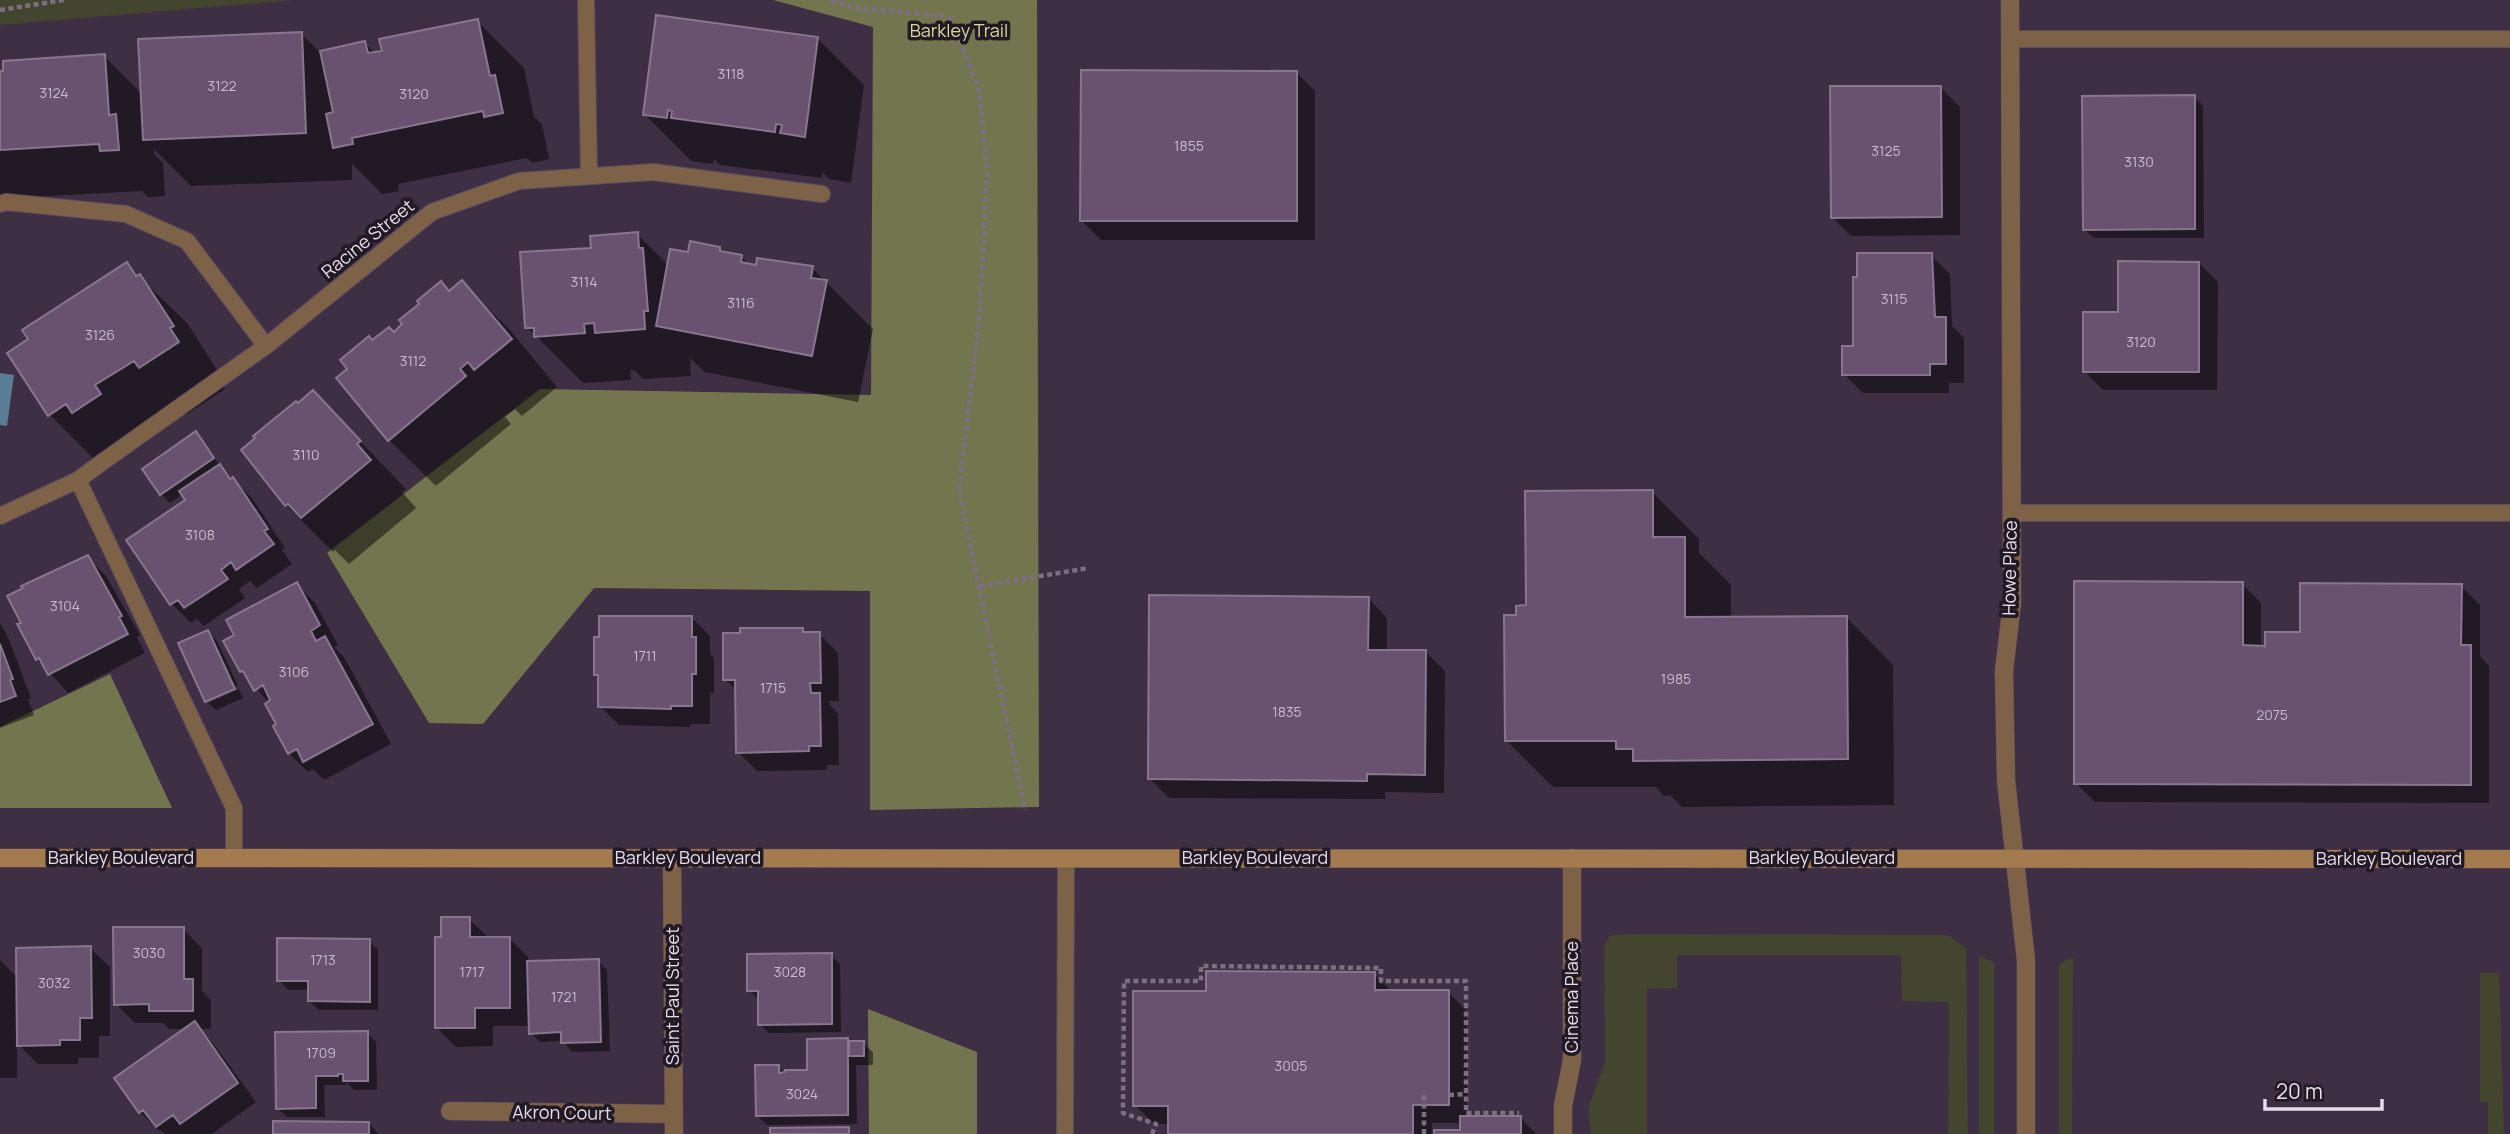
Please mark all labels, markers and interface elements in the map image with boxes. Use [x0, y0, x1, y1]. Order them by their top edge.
park label: Barkley Trail [910, 18, 1008, 42]
house number: 3118 [718, 64, 744, 83]
house number: 3122 [207, 76, 237, 95]
house number: 3124 [39, 83, 69, 102]
house number: 3120 [399, 84, 429, 103]
house number: 1855 [1174, 136, 1204, 155]
house number: 3125 [1871, 141, 1901, 160]
house number: 3130 [2124, 152, 2154, 171]
street label: Racine Street [316, 193, 419, 283]
house number: 3114 [571, 272, 597, 291]
house number: 3115 [1881, 289, 1907, 308]
house number: 3116 [727, 293, 755, 312]
house number: 3126 [85, 325, 115, 344]
house number: 3120 [2126, 332, 2156, 351]
house number: 3112 [400, 351, 426, 370]
house number: 3110 [292, 445, 320, 464]
street label: Howe Place [1996, 520, 2022, 616]
house number: 3108 [185, 525, 215, 544]
house number: 3104 [50, 596, 80, 615]
house number: 1711 [633, 646, 657, 665]
house number: 3106 [279, 662, 309, 681]
house number: 1985 [1661, 669, 1691, 688]
house number: 1715 [760, 678, 786, 697]
house number: 1835 [1272, 702, 1302, 721]
house number: 2075 [2256, 705, 2288, 724]
street label: Barkley Boulevard [48, 845, 194, 869]
street label: Barkley Boulevard [615, 845, 761, 869]
street label: Barkley Boulevard [1182, 845, 1328, 869]
street label: Barkley Boulevard [1749, 845, 1895, 869]
street label: Barkley Boulevard [2316, 846, 2462, 870]
street label: Saint Paul Street [660, 927, 684, 1065]
street label: Cinema Place [1559, 941, 1583, 1053]
house number: 3030 [133, 943, 165, 962]
house number: 1713 [310, 950, 336, 969]
house number: 1717 [460, 962, 484, 981]
house number: 3028 [774, 962, 806, 981]
house number: 3032 [38, 973, 70, 992]
house number: 1721 [551, 987, 577, 1006]
house number: 1709 [306, 1043, 336, 1062]
house number: 3005 [1275, 1056, 1307, 1075]
scale bar [2265, 1068, 2382, 1112]
text: 20 m [2276, 1077, 2323, 1105]
house number: 3024 [786, 1084, 818, 1103]
street label: Akron Court [512, 1099, 612, 1125]

